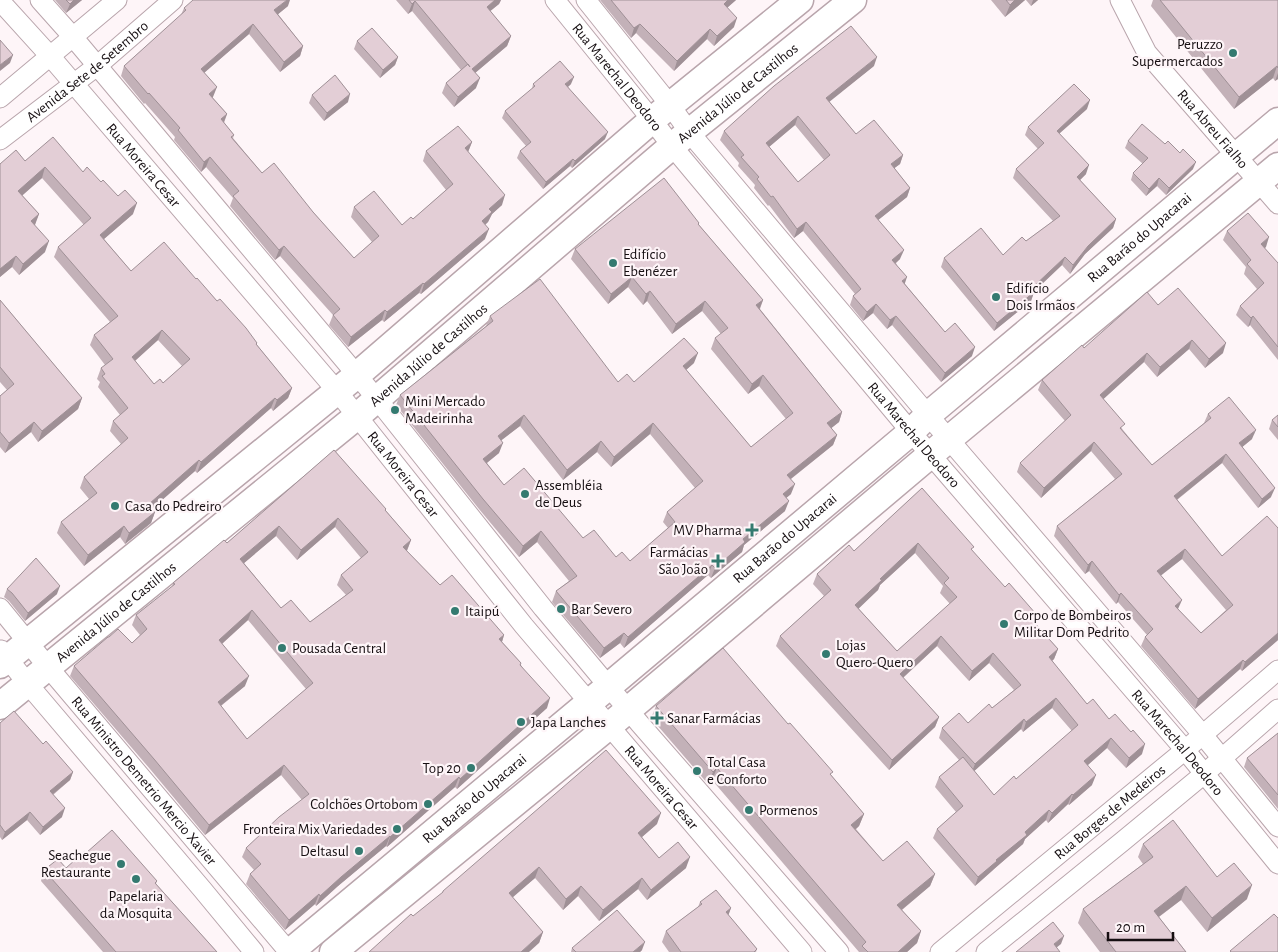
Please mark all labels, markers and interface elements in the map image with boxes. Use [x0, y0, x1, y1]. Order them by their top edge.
street label: Avenida Sete de Setembro [23, 18, 151, 125]
street label: Rua Marechal Deodoro [570, 20, 665, 134]
place label: Peruzzo Supermercados [1132, 37, 1223, 69]
street label: Avenida Júlio de Castilhos [674, 40, 801, 146]
marker: Peruzzo Supermercados [1227, 47, 1239, 59]
street label: Rua Abreu Fialho [1175, 87, 1251, 171]
street label: Rua Moreira Cesar [104, 120, 183, 210]
street label: Rua Barão do Upacarai [1085, 190, 1194, 285]
place label: Edifício Ebenézer [623, 247, 677, 279]
marker: Edifício Ebenézer [607, 257, 619, 269]
place label: Edifício Dois Irmãos [1006, 281, 1075, 313]
marker: Edifício Dois Irmãos [990, 291, 1002, 303]
street label: Avenida Júlio de Castilhos [367, 300, 490, 409]
street label: Rua Marechal Deodoro [865, 379, 963, 491]
place label: Mini Mercado Madeirinha [405, 394, 485, 426]
marker: Mini Mercado Madeirinha [389, 404, 401, 416]
street label: Rua Moreira Cesar [365, 429, 442, 520]
place label: Assembléia de Deus [535, 478, 603, 510]
marker: Assembléia de Deus [519, 488, 531, 500]
street label: Rua Barão do Upacarai [730, 490, 839, 586]
place label: Casa do Pedreiro [125, 499, 222, 514]
marker: Casa do Pedreiro [109, 500, 121, 512]
place label: MV Pharma [673, 523, 742, 538]
marker: MV Pharma [746, 524, 758, 536]
place label: Farmácias São João [649, 545, 708, 577]
marker: Farmácias São João [712, 555, 724, 567]
street label: Avenida Júlio de Castilhos [53, 559, 179, 665]
place label: Bar Severo [571, 602, 632, 617]
marker: Bar Severo [555, 603, 567, 615]
place label: Itaipú [465, 604, 500, 619]
marker: Itaipú [449, 605, 461, 617]
place label: Corpo de Bombeiros Militar Dom Pedrito [1014, 608, 1131, 640]
marker: Corpo de Bombeiros Militar Dom Pedrito [998, 618, 1010, 630]
place label: Lojas Quero-Quero [836, 638, 913, 670]
place label: Pousada Central [292, 641, 386, 656]
marker: Pousada Central [276, 642, 288, 654]
marker: Lojas Quero-Quero [820, 648, 832, 660]
street label: Rua Marechal Deodoro [1129, 687, 1226, 798]
street label: Rua Ministro Demetrio Mercio Xavier [69, 694, 220, 868]
place label: Sanar Farmácias [667, 711, 761, 726]
marker: Sanar Farmácias [651, 712, 663, 724]
place label: Japa Lanches [531, 715, 606, 730]
marker: Japa Lanches [515, 716, 527, 728]
street label: Rua Moreira Cesar [622, 743, 702, 832]
street label: Rua Barão do Upacarai [419, 751, 529, 846]
place label: Total Casa e Conforto [707, 755, 767, 787]
place label: Top 20 [422, 761, 461, 776]
marker: Top 20 [465, 762, 477, 774]
street label: Rua Borges de Medeiros [1051, 762, 1168, 862]
marker: Total Casa e Conforto [691, 765, 703, 777]
place label: Colchões Ortobom [310, 797, 418, 812]
marker: Colchões Ortobom [422, 798, 434, 810]
place label: Pormenos [759, 803, 818, 818]
marker: Pormenos [743, 804, 755, 816]
place label: Fronteira Mix Variedades [243, 822, 387, 837]
marker: Fronteira Mix Variedades [391, 823, 403, 835]
place label: Deltasul [300, 844, 349, 859]
marker: Deltasul [353, 845, 365, 857]
place label: Seachegue Restaurante [41, 848, 111, 880]
marker: Seachegue Restaurante [115, 858, 127, 870]
marker: Papelaria da Mosquita [130, 873, 142, 885]
place label: Papelaria da Mosquita [100, 889, 172, 921]
scale bar [1108, 910, 1173, 942]
text: 20 m [1116, 920, 1145, 935]

